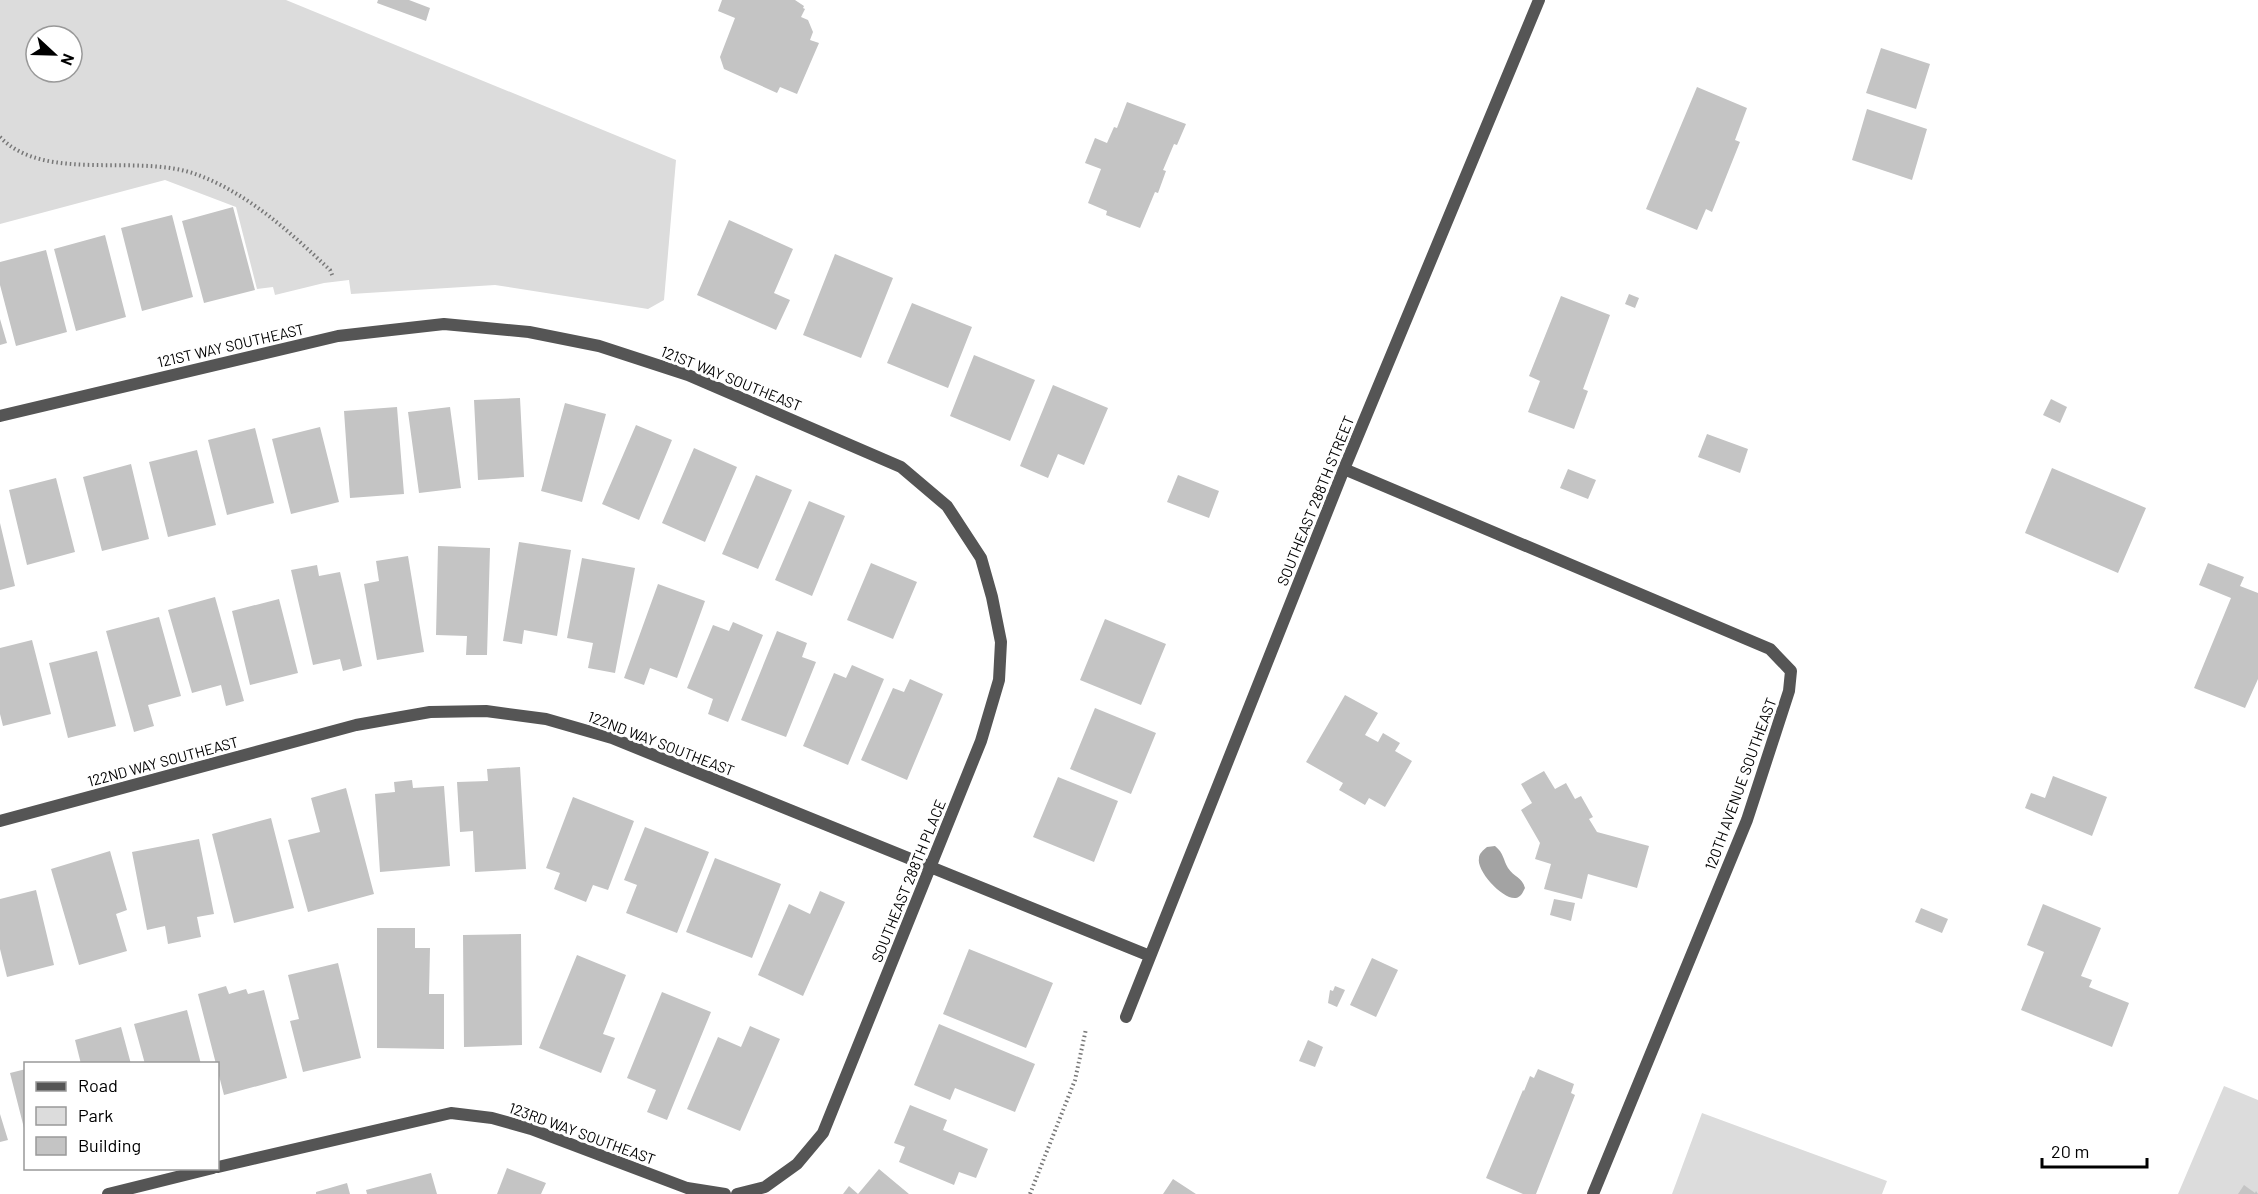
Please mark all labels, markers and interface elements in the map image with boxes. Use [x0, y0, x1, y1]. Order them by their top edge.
north arrow [24, 24, 84, 84]
text: N [58, 51, 79, 68]
street label: 121ST WAY SOUTHEAST [155, 319, 306, 371]
street label: 121ST WAY SOUTHEAST [658, 342, 804, 415]
street label: SOUTHEAST 288TH STREET [1273, 413, 1357, 588]
street label: 120TH AVENUE SOUTHEAST [1700, 695, 1780, 872]
street label: 122ND WAY SOUTHEAST [585, 707, 737, 779]
street label: 122ND WAY SOUTHEAST [85, 732, 240, 790]
street label: SOUTHEAST 288TH PLACE [867, 797, 949, 965]
legend [24, 1062, 219, 1170]
text: Road [78, 1074, 118, 1096]
street label: 123RD WAY SOUTHEAST [507, 1098, 658, 1168]
text: Park [78, 1104, 113, 1126]
scale bar [2042, 1131, 2147, 1169]
text: Building [78, 1134, 141, 1156]
text: 20 m [2051, 1140, 2089, 1162]

